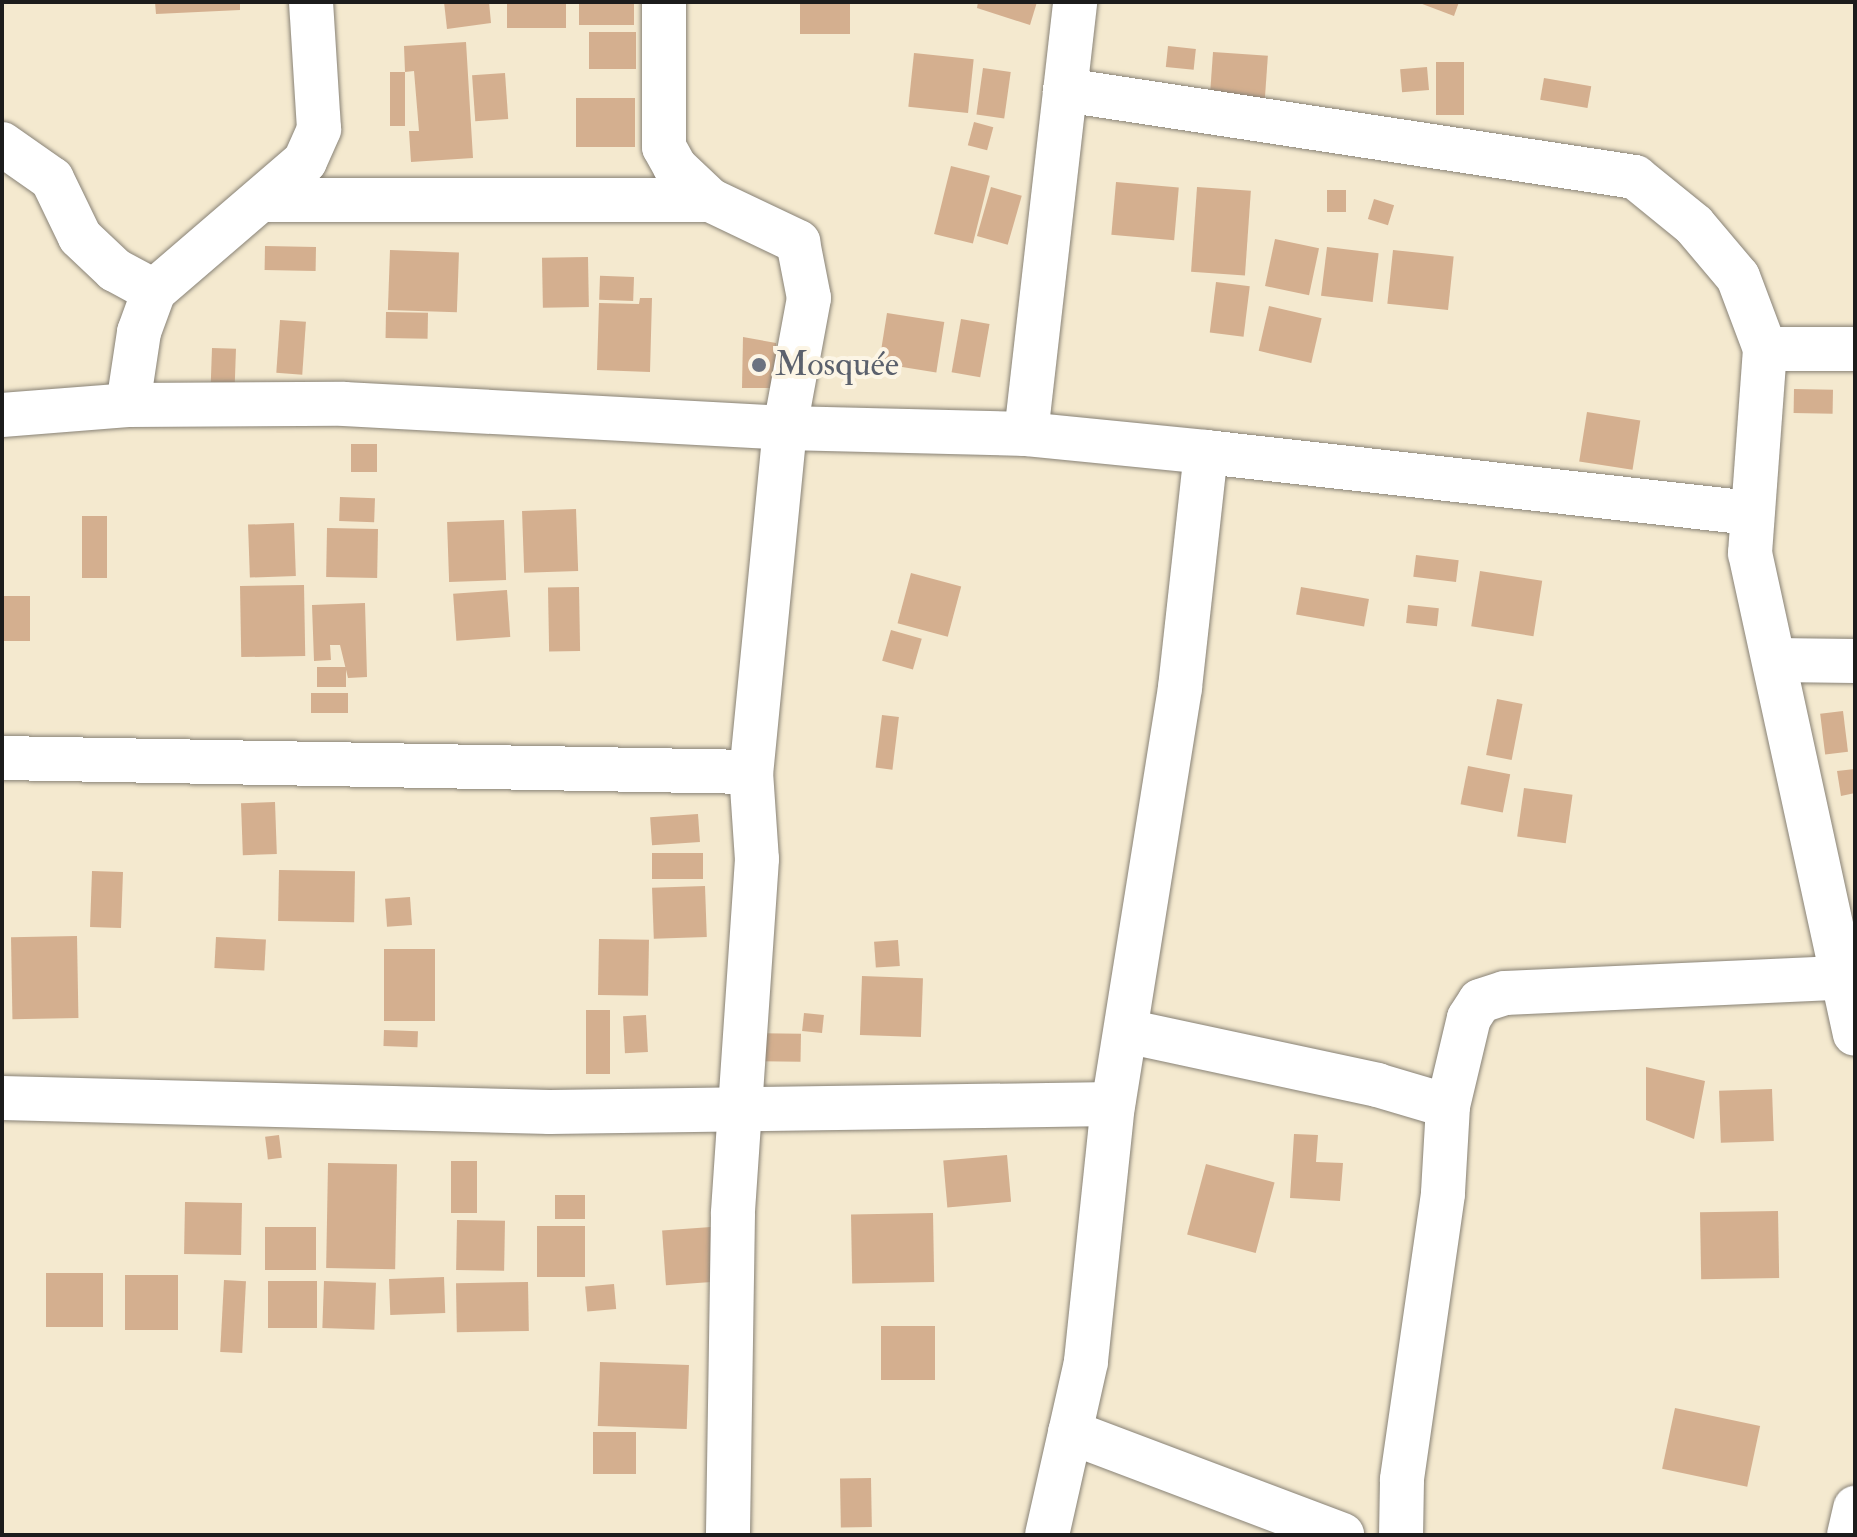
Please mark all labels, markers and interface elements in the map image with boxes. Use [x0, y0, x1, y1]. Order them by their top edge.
place label: Mosquée [775, 345, 899, 385]
marker: Mosquée [750, 356, 768, 374]

